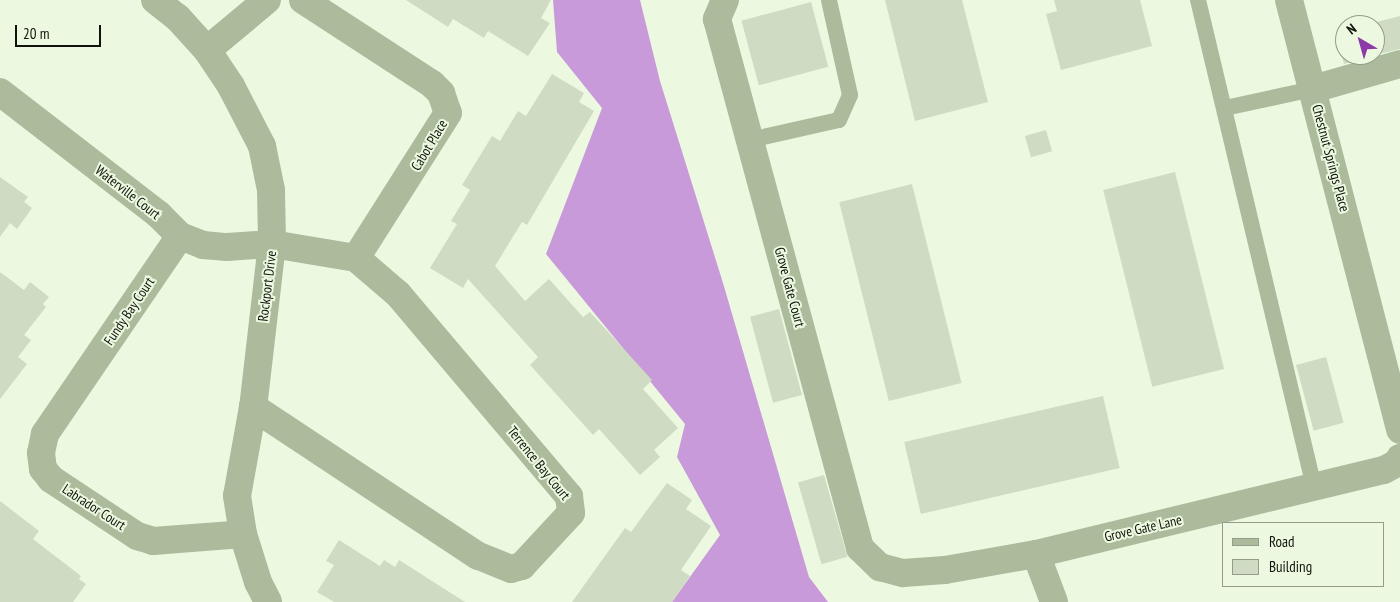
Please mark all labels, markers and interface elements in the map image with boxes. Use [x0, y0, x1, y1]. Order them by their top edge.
scale bar [18, 15, 104, 47]
north arrow [1335, 15, 1385, 65]
text: N [1343, 20, 1360, 38]
text: 20 m [23, 24, 49, 43]
street label: Chestnut Springs Place [1309, 102, 1353, 214]
street label: Cabot Place [407, 116, 451, 174]
street label: Waterville Court [92, 161, 164, 223]
street label: Grove Gate Court [771, 245, 809, 329]
street label: Rockport Drive [254, 250, 280, 322]
street label: Fundy Bay Court [100, 274, 158, 348]
street label: Terrence Bay Court [504, 423, 574, 503]
street label: Labrador Court [59, 480, 129, 534]
street label: Grove Gate Lane [1103, 511, 1183, 545]
legend [1222, 522, 1385, 587]
text: Road [1269, 532, 1295, 551]
text: Building [1269, 557, 1312, 576]

